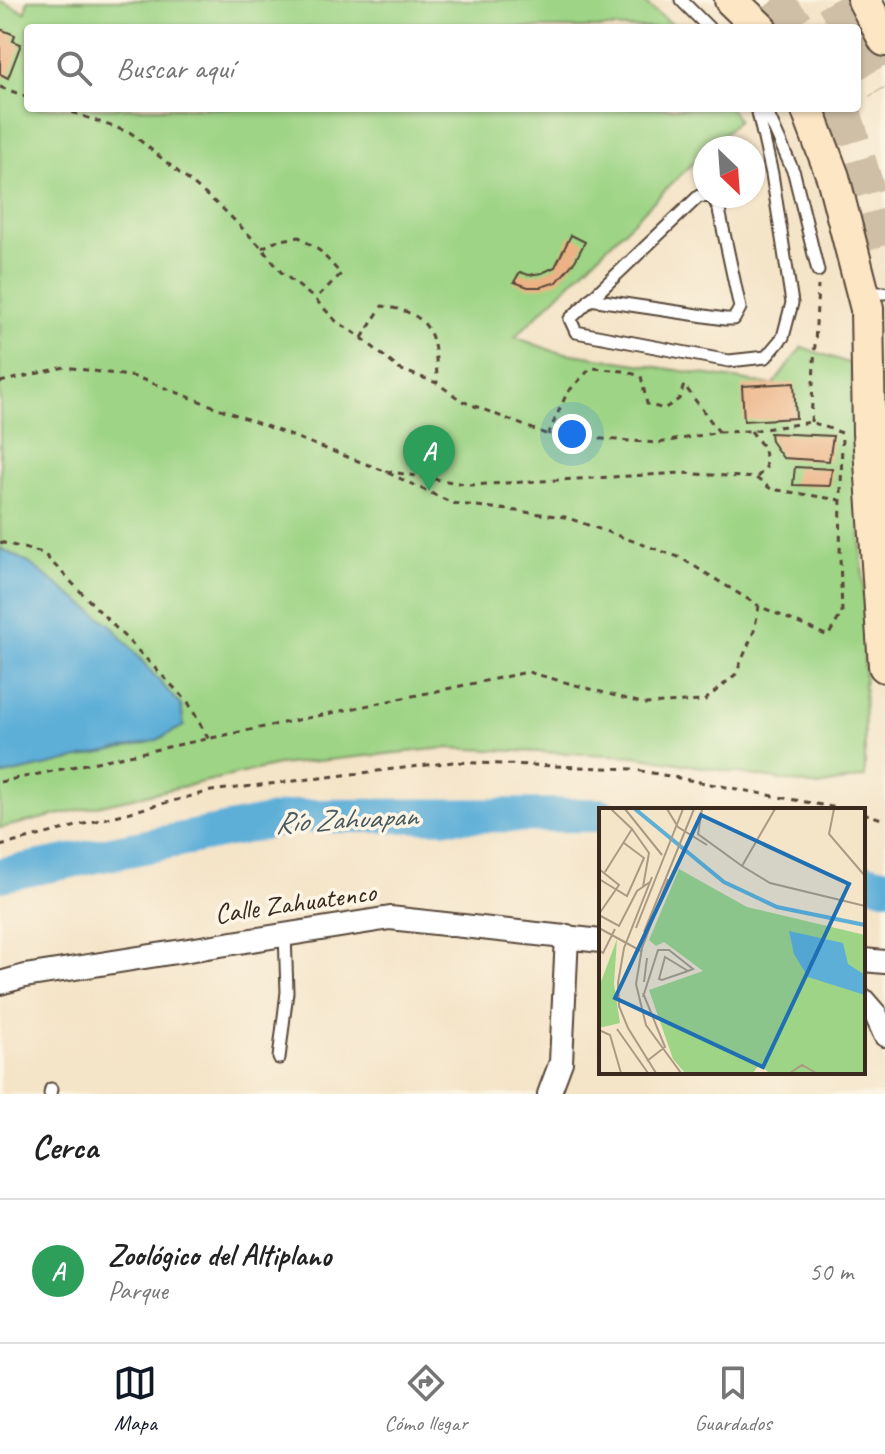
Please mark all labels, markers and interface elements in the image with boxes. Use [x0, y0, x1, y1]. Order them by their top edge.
search box [24, 24, 861, 112]
icon: search [52, 46, 96, 90]
text: Buscar aquí [116, 49, 234, 87]
north arrow [693, 136, 765, 208]
your location [552, 414, 592, 454]
pin: A [403, 425, 455, 491]
water label: Río Zahuapan [274, 796, 421, 842]
inset map [599, 808, 865, 1074]
street label: Calle Zahuatenco [212, 874, 380, 931]
text: Cerca [32, 1125, 98, 1168]
text: Zoológico del Altiplano [108, 1236, 331, 1274]
text: A [51, 1255, 65, 1288]
text: 50 m [809, 1255, 853, 1288]
text: Parque [108, 1274, 168, 1307]
tab: Mapa [113, 1361, 157, 1437]
tab: Cómo llegar [384, 1361, 468, 1437]
tab: Guardados [694, 1361, 772, 1437]

